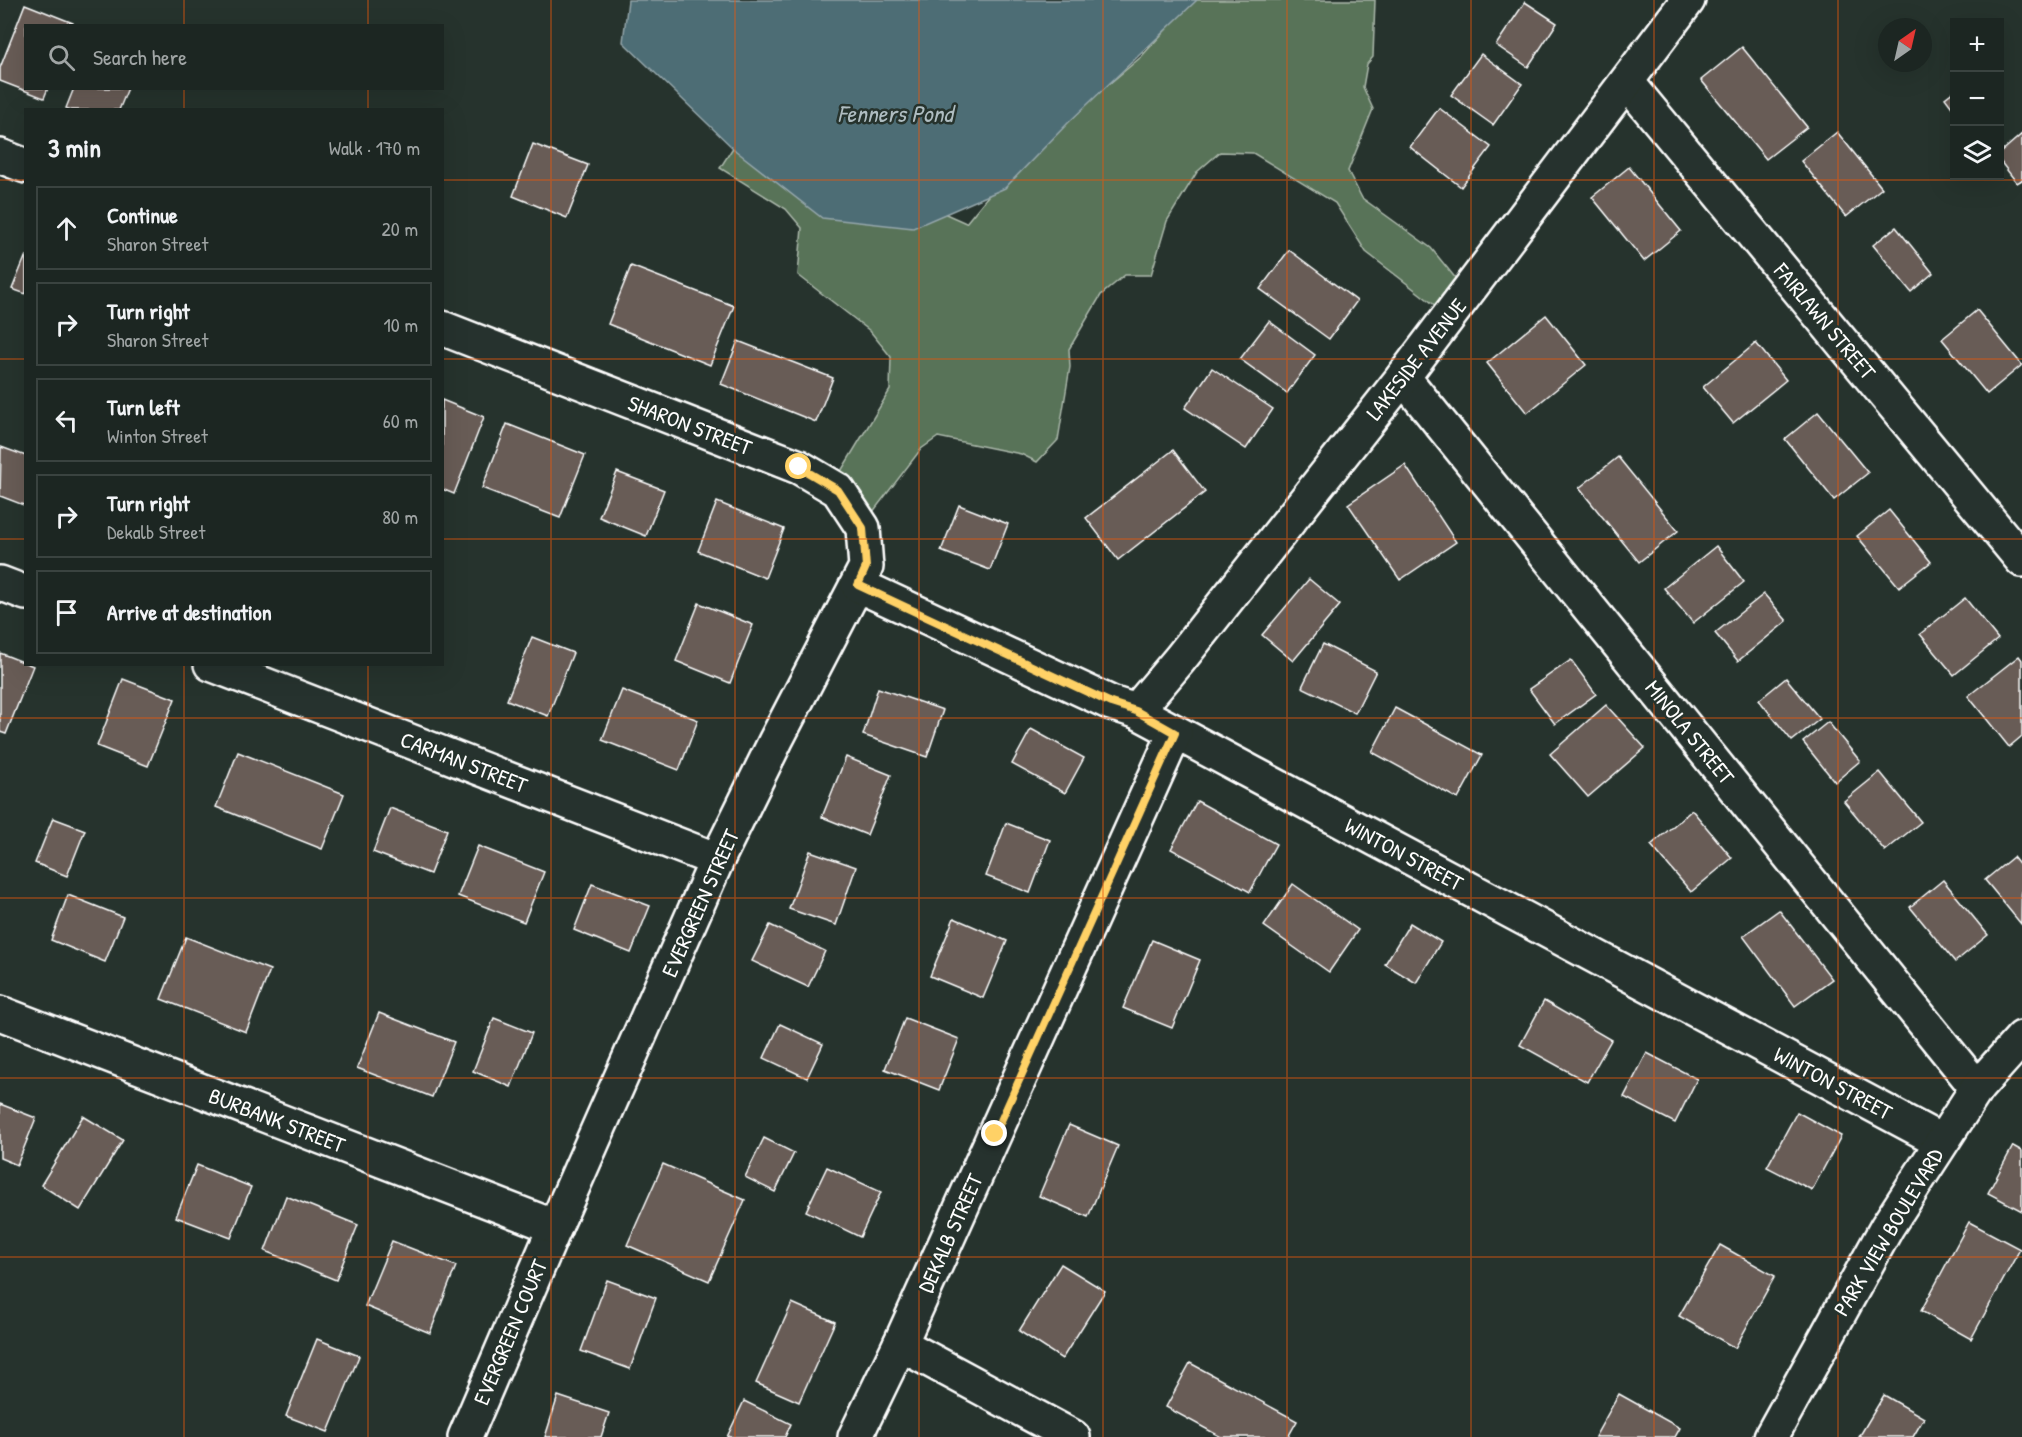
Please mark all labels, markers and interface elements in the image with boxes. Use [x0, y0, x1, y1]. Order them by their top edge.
north arrow [1878, 18, 1932, 72]
map controls [1950, 18, 2004, 180]
button: + [1950, 18, 2004, 72]
search box [24, 24, 444, 90]
icon: search [45, 41, 78, 74]
text: Search here [93, 42, 187, 72]
button: − [1950, 72, 2004, 126]
water label: Fenners Pond [837, 97, 956, 129]
button: layers [1950, 126, 2004, 180]
text: 3 min [48, 130, 101, 165]
text: Walk · 170 m [329, 134, 420, 161]
text: Continue [107, 200, 178, 230]
icon: ahead [50, 212, 83, 245]
text: 20 m [381, 215, 418, 242]
text: Sharon Street [107, 230, 208, 257]
street label: FAIRLAWN STREET [1767, 256, 1883, 386]
street label: LAKESIDE AVENUE [1359, 292, 1473, 426]
text: Turn right [107, 296, 190, 326]
icon: right [50, 308, 83, 341]
text: 10 m [384, 311, 418, 338]
text: Sharon Street [107, 326, 208, 353]
street label: SHARON STREET [624, 388, 757, 463]
text: Turn left [107, 392, 180, 422]
icon: left [50, 404, 83, 437]
text: 60 m [383, 407, 418, 434]
text: Winton Street [107, 422, 208, 449]
route start [785, 453, 811, 479]
text: Turn right [107, 488, 190, 518]
icon: right [50, 500, 83, 533]
text: 80 m [382, 503, 418, 530]
text: Dekalb Street [107, 518, 205, 545]
icon: arrive [50, 596, 83, 629]
text: Arrive at destination [107, 597, 272, 627]
street label: MINOLA STREET [1639, 673, 1742, 791]
street label: CARMAN STREET [396, 724, 532, 800]
street label: WINTON STREET [1340, 810, 1469, 898]
street label: EVERGREEN STREET [654, 824, 746, 982]
street label: WINTON STREET [1769, 1039, 1898, 1127]
street label: BURBANK STREET [205, 1080, 350, 1160]
route end [981, 1120, 1007, 1146]
street label: PARK VIEW BOULEVARD [1826, 1142, 1950, 1321]
street label: DEKALB STREET [910, 1168, 990, 1297]
street label: EVERGREEN COURT [466, 1254, 554, 1409]

